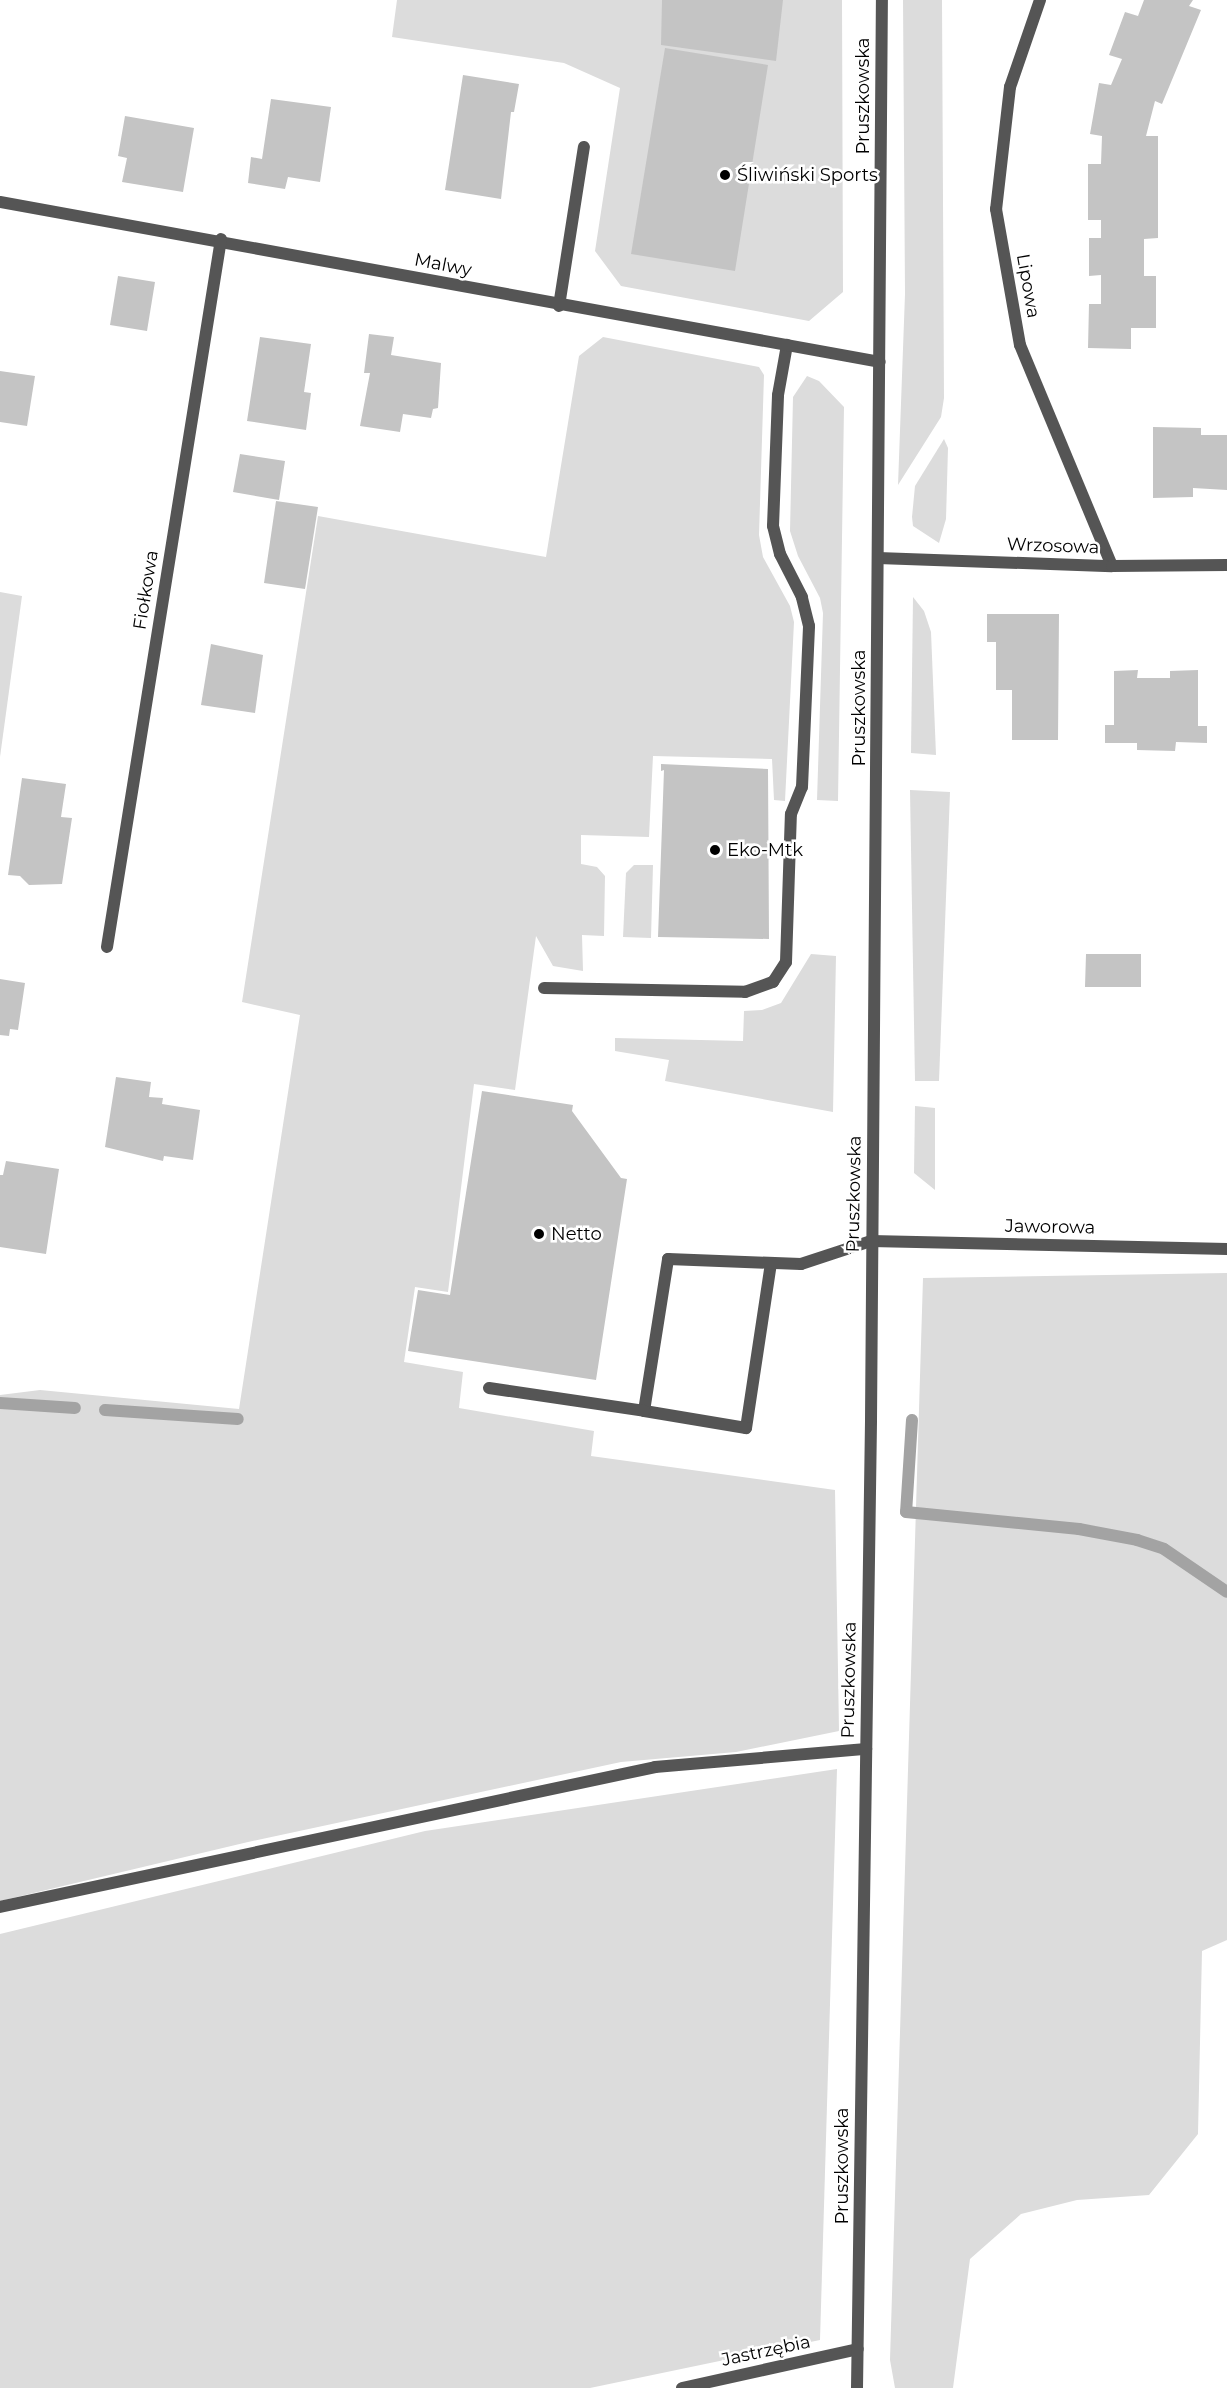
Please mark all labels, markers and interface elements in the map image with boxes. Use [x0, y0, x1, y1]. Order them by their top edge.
street label: Pruszkowska [852, 38, 874, 154]
place label: Śliwiński Sports [737, 164, 878, 186]
marker: Śliwiński Sports [718, 168, 732, 182]
street label: Malwy [412, 249, 474, 281]
street label: Lipowa [1012, 252, 1044, 320]
street label: Wrzosowa [1006, 534, 1100, 558]
street label: Fiołkowa [129, 549, 163, 631]
street label: Pruszkowska [848, 650, 870, 766]
place label: Eko-Mtk [727, 839, 803, 861]
marker: Eko-Mtk [708, 843, 722, 857]
street label: Pruszkowska [842, 1135, 866, 1253]
street label: Jaworowa [1005, 1215, 1095, 1239]
place label: Netto [551, 1223, 602, 1245]
marker: Netto [532, 1227, 546, 1241]
street label: Pruszkowska [837, 1621, 861, 1739]
street label: Pruszkowska [831, 2108, 853, 2224]
street label: Jastrzębia [719, 2331, 813, 2371]

